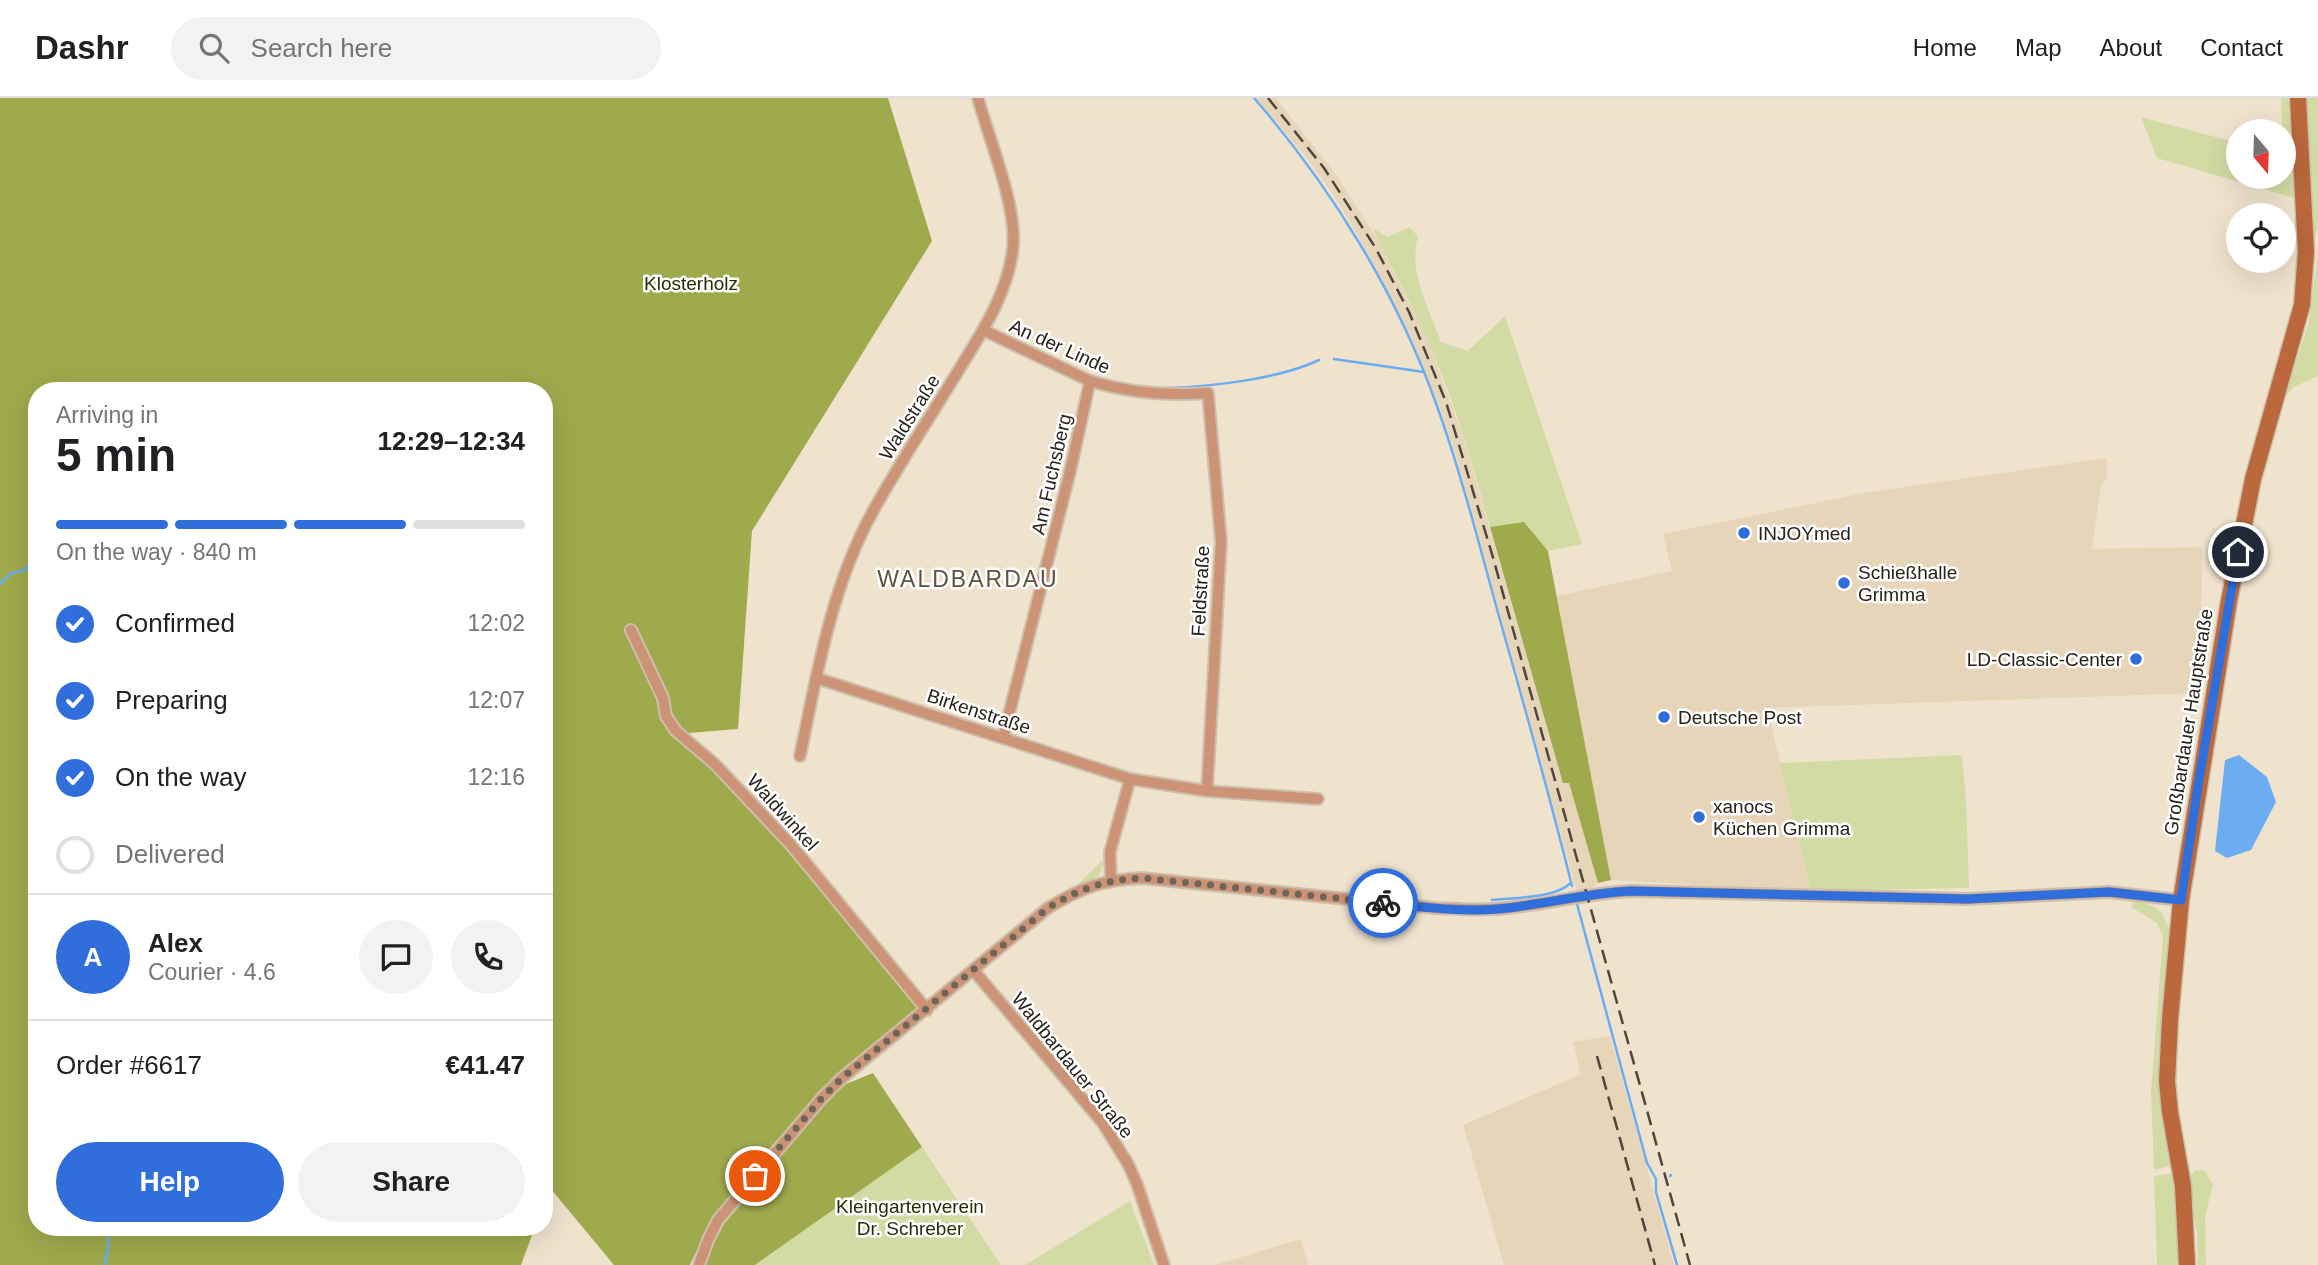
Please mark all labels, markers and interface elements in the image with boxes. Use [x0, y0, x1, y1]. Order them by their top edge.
search box [171, 17, 661, 80]
text: Dashr [35, 29, 129, 66]
icon: search [195, 29, 233, 67]
text: Search here [251, 33, 392, 63]
text: Home [1913, 34, 1977, 61]
text: Map [2015, 34, 2062, 61]
text: About [2100, 34, 2162, 61]
text: Contact [2200, 34, 2283, 61]
north arrow [2226, 119, 2296, 189]
map controls [2226, 119, 2296, 273]
button: locate [2226, 203, 2296, 273]
park label: Klosterholz [644, 273, 738, 294]
street label: An der Linde [1006, 315, 1113, 378]
street label: Waldstraße [875, 371, 944, 464]
text: Arriving in [56, 402, 158, 428]
street label: Am Fuchsberg [1027, 412, 1076, 537]
text: 12:29–12:34 [378, 426, 525, 456]
text: 5 min [56, 429, 176, 481]
pin [2208, 522, 2268, 582]
place label: INJOYmed [1758, 523, 1851, 544]
marker: INJOYmed [1736, 525, 1752, 541]
icon: home [2219, 533, 2257, 571]
text: On the way · 840 m [56, 539, 257, 565]
street label: Feldstraße [1188, 545, 1213, 637]
place label: Schießhalle Grimma [1858, 562, 1957, 605]
district label: WALDBARDAU [877, 566, 1059, 592]
marker: Schießhalle Grimma [1836, 575, 1852, 591]
icon: check [56, 605, 94, 643]
street label: Großbardauer Hauptstraße [2160, 607, 2217, 837]
text: Confirmed [115, 608, 235, 638]
text: 12:02 [467, 610, 525, 636]
place label: LD-Classic-Center [1967, 649, 2123, 670]
marker: LD-Classic-Center [2128, 651, 2144, 667]
icon: check [56, 682, 94, 720]
text: Preparing [115, 685, 228, 715]
street label: Birkenstraße [924, 685, 1033, 738]
text: 12:07 [467, 687, 525, 713]
place label: Deutsche Post [1678, 707, 1802, 728]
marker: Deutsche Post [1656, 709, 1672, 725]
icon: check [56, 759, 94, 797]
text: On the way [115, 762, 247, 792]
text: 12:16 [467, 764, 525, 790]
street label: Waldwinkel [743, 770, 822, 855]
place label: xanocs Küchen Grimma [1713, 796, 1851, 839]
marker: xanocs Küchen Grimma [1691, 809, 1707, 825]
text: Delivered [115, 839, 225, 869]
courier [1348, 868, 1418, 938]
icon: bike [1364, 884, 1402, 922]
button: chat [359, 920, 433, 994]
button: phone [451, 920, 525, 994]
text: Alex [148, 928, 203, 958]
text: A [84, 942, 102, 972]
text: Courier · 4.6 [148, 959, 276, 985]
street label: Waldbardauer Straße [1008, 988, 1138, 1142]
text: Order #6617 [56, 1050, 202, 1080]
text: €41.47 [445, 1050, 525, 1080]
button: Help [56, 1142, 284, 1222]
button: Share [298, 1142, 525, 1222]
pin [725, 1146, 785, 1206]
icon: bag [736, 1157, 774, 1195]
park label: Kleingartenverein Dr. Schreber [836, 1196, 984, 1239]

